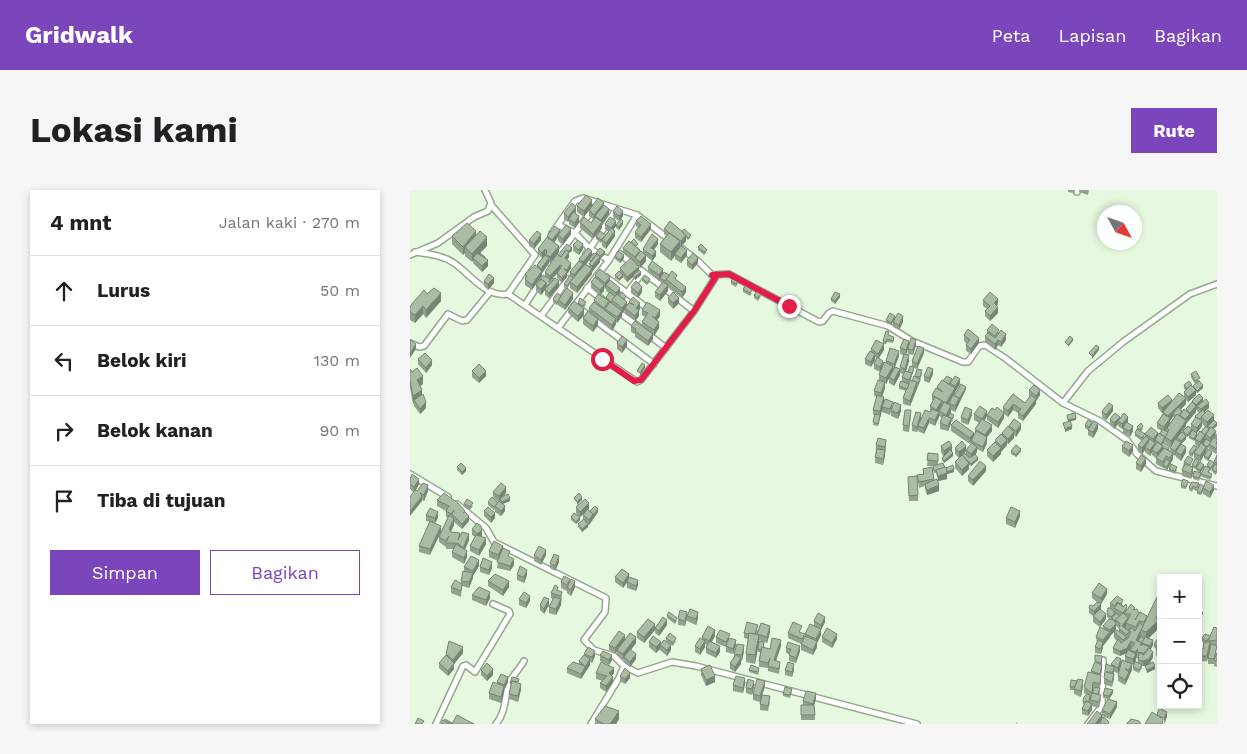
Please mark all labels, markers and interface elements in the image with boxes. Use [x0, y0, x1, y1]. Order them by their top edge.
text: Gridwalk [25, 21, 133, 49]
text: Peta [992, 25, 1030, 46]
text: Lapisan [1058, 25, 1126, 46]
text: Bagikan [1154, 25, 1222, 46]
button: Rute [1131, 108, 1217, 153]
text: Lokasi kami [30, 109, 238, 151]
north arrow [1097, 205, 1142, 250]
text: 4 mnt [50, 210, 111, 235]
text: Jalan kaki · 270 m [219, 213, 360, 232]
icon: ahead [50, 277, 78, 305]
text: Lurus [97, 279, 150, 302]
text: 50 m [320, 281, 360, 300]
route end [778, 295, 801, 318]
icon: left [50, 347, 78, 375]
route start [591, 348, 614, 371]
text: Belok kiri [97, 349, 187, 372]
text: 130 m [314, 351, 360, 370]
icon: right [50, 417, 78, 445]
text: Belok kanan [97, 419, 213, 442]
text: 90 m [319, 421, 360, 440]
icon: arrive [50, 487, 78, 515]
text: Tiba di tujuan [97, 489, 226, 512]
button: Simpan [50, 550, 200, 595]
button: Bagikan [210, 550, 360, 595]
map controls [1157, 574, 1202, 709]
button: + [1157, 574, 1202, 619]
button: − [1157, 619, 1202, 664]
button: locate [1157, 664, 1202, 709]

